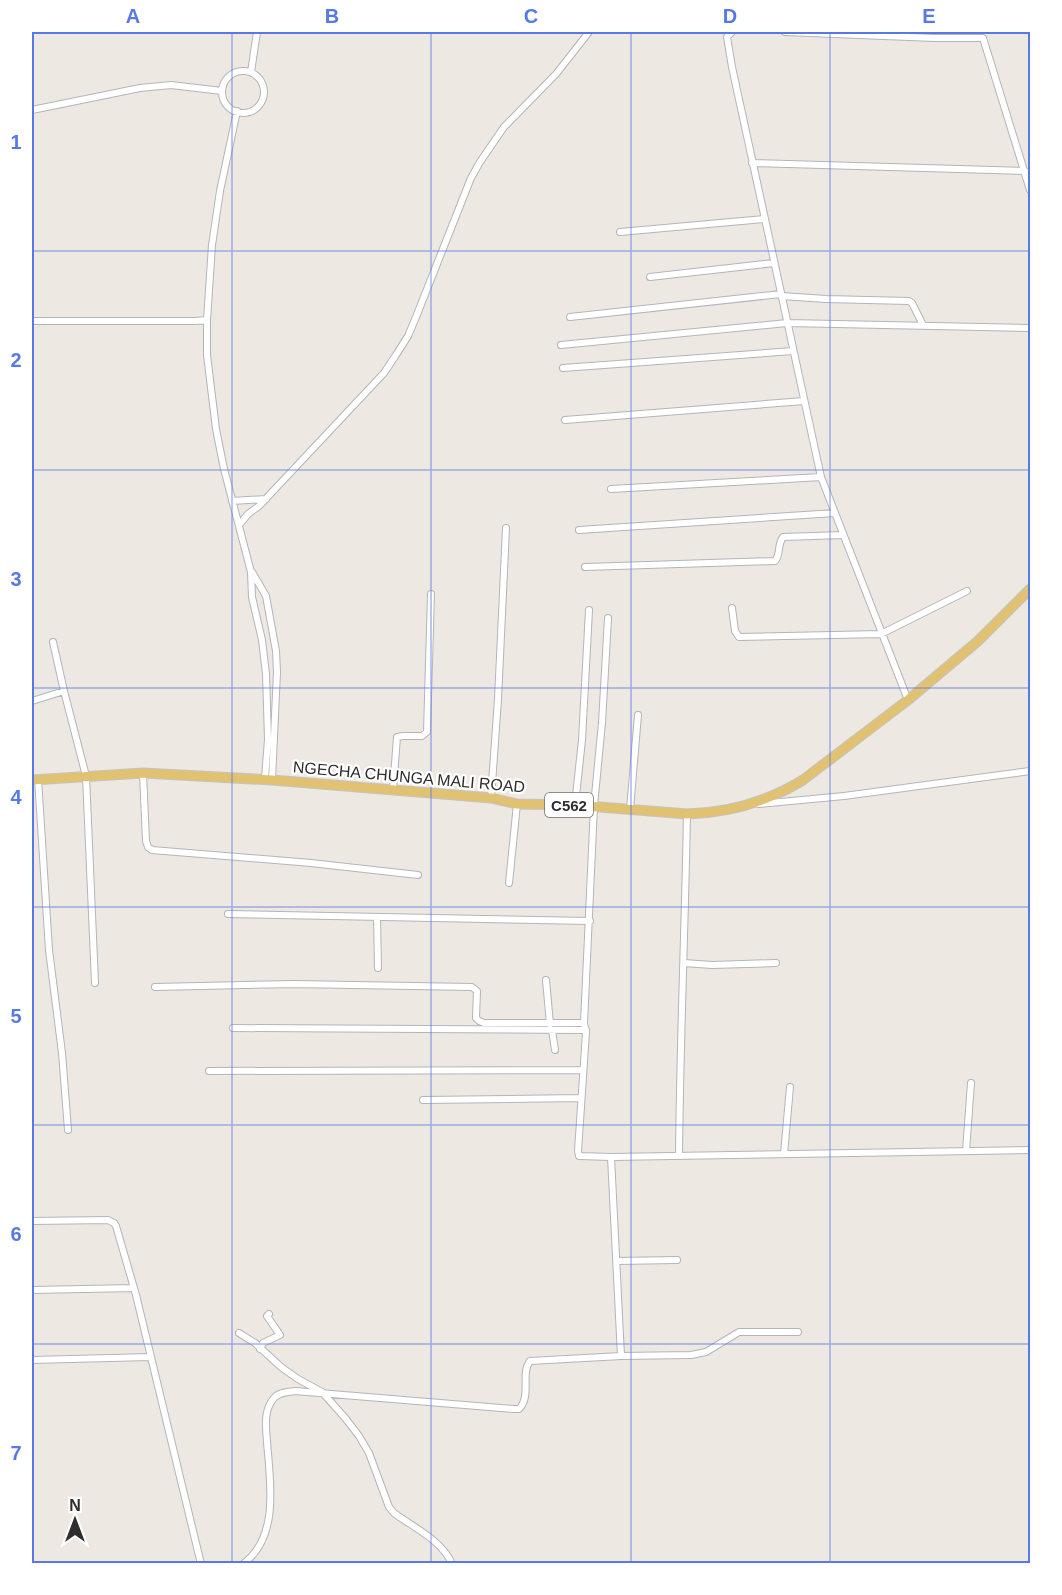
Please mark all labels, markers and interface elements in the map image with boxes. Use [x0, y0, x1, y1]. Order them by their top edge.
text: A [126, 5, 140, 27]
text: B [325, 5, 339, 27]
text: C [524, 5, 538, 27]
text: D [723, 5, 737, 27]
text: E [922, 5, 936, 27]
text: 1 [10, 131, 22, 153]
text: 2 [10, 349, 22, 371]
text: 3 [10, 568, 22, 590]
street label: NGECHA CHUNGA MALI ROAD [292, 758, 526, 796]
text: 4 [10, 786, 22, 808]
road number: C562 [545, 793, 593, 817]
text: 5 [10, 1005, 22, 1027]
text: 6 [10, 1223, 22, 1245]
text: 7 [10, 1442, 22, 1464]
north arrow [45, 1490, 105, 1550]
text: N [69, 1497, 81, 1514]

